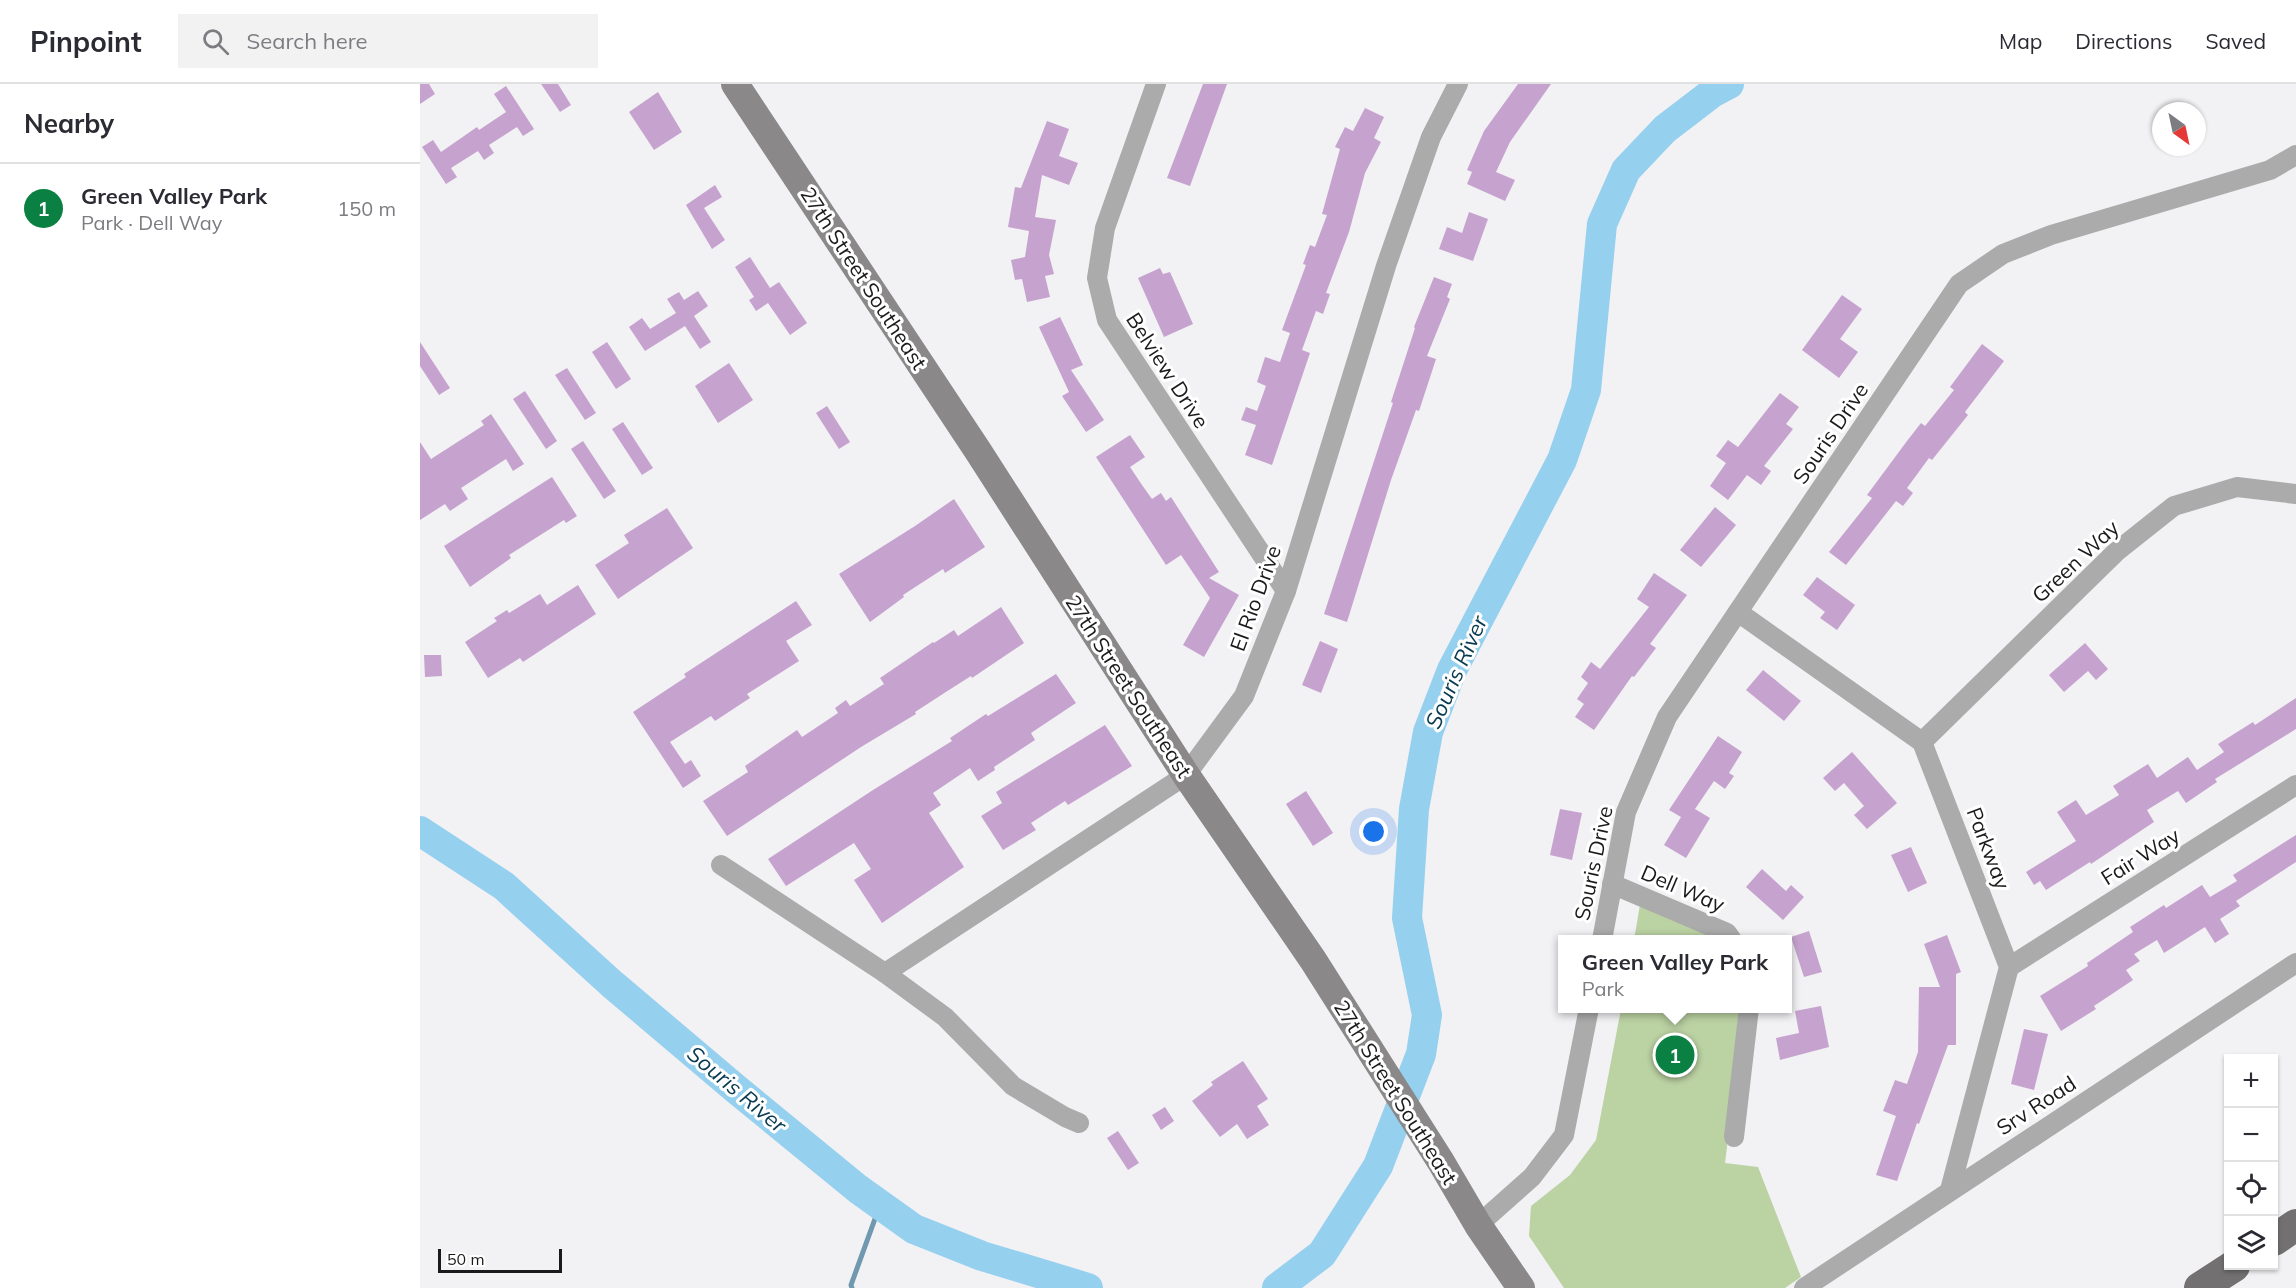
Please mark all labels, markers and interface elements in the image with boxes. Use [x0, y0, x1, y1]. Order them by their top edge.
search box [178, 14, 598, 68]
text: Pinpoint [30, 24, 142, 59]
icon: search [199, 25, 232, 58]
text: Search here [247, 27, 368, 55]
text: Map [1999, 28, 2042, 54]
text: Directions [2075, 28, 2172, 54]
text: Saved [2205, 28, 2266, 54]
north arrow [2152, 102, 2206, 156]
text: Nearby [24, 107, 114, 140]
text: Green Valley Park [81, 182, 267, 210]
street label: 27th Street Southeast [795, 182, 933, 374]
text: 1 [38, 196, 50, 221]
text: 150 m [337, 196, 396, 221]
text: Park · Dell Way [81, 210, 222, 235]
street label: Belview Drive [1121, 307, 1215, 433]
street label: Souris Drive [1787, 377, 1873, 489]
street label: Green Way [2026, 514, 2124, 608]
street label: El Rio Drive [1224, 542, 1286, 654]
street label: 27th Street Southeast [1060, 590, 1198, 782]
water label: Souris River [1419, 610, 1494, 733]
street label: Souris Drive [1568, 803, 1618, 923]
street label: Parkway [1962, 803, 2016, 893]
your location [1359, 817, 1388, 846]
street label: Fair Way [2096, 822, 2184, 890]
street label: Dell Way [1637, 859, 1729, 917]
popup [1558, 935, 1792, 1013]
text: Green Valley Park [1582, 948, 1768, 976]
text: Park [1582, 976, 1624, 1001]
street label: 27th Street Southeast [1329, 995, 1463, 1189]
pin: 1 [1656, 1032, 1694, 1078]
water label: Souris River [682, 1039, 793, 1139]
map controls [2224, 1054, 2278, 1270]
button: + [2224, 1054, 2278, 1108]
street label: Srv Road [1991, 1070, 2081, 1140]
button: − [2224, 1108, 2278, 1162]
button: locate [2224, 1162, 2278, 1216]
button: layers [2224, 1216, 2278, 1270]
scale bar [438, 1246, 562, 1274]
text: 50 m [447, 1249, 484, 1269]

